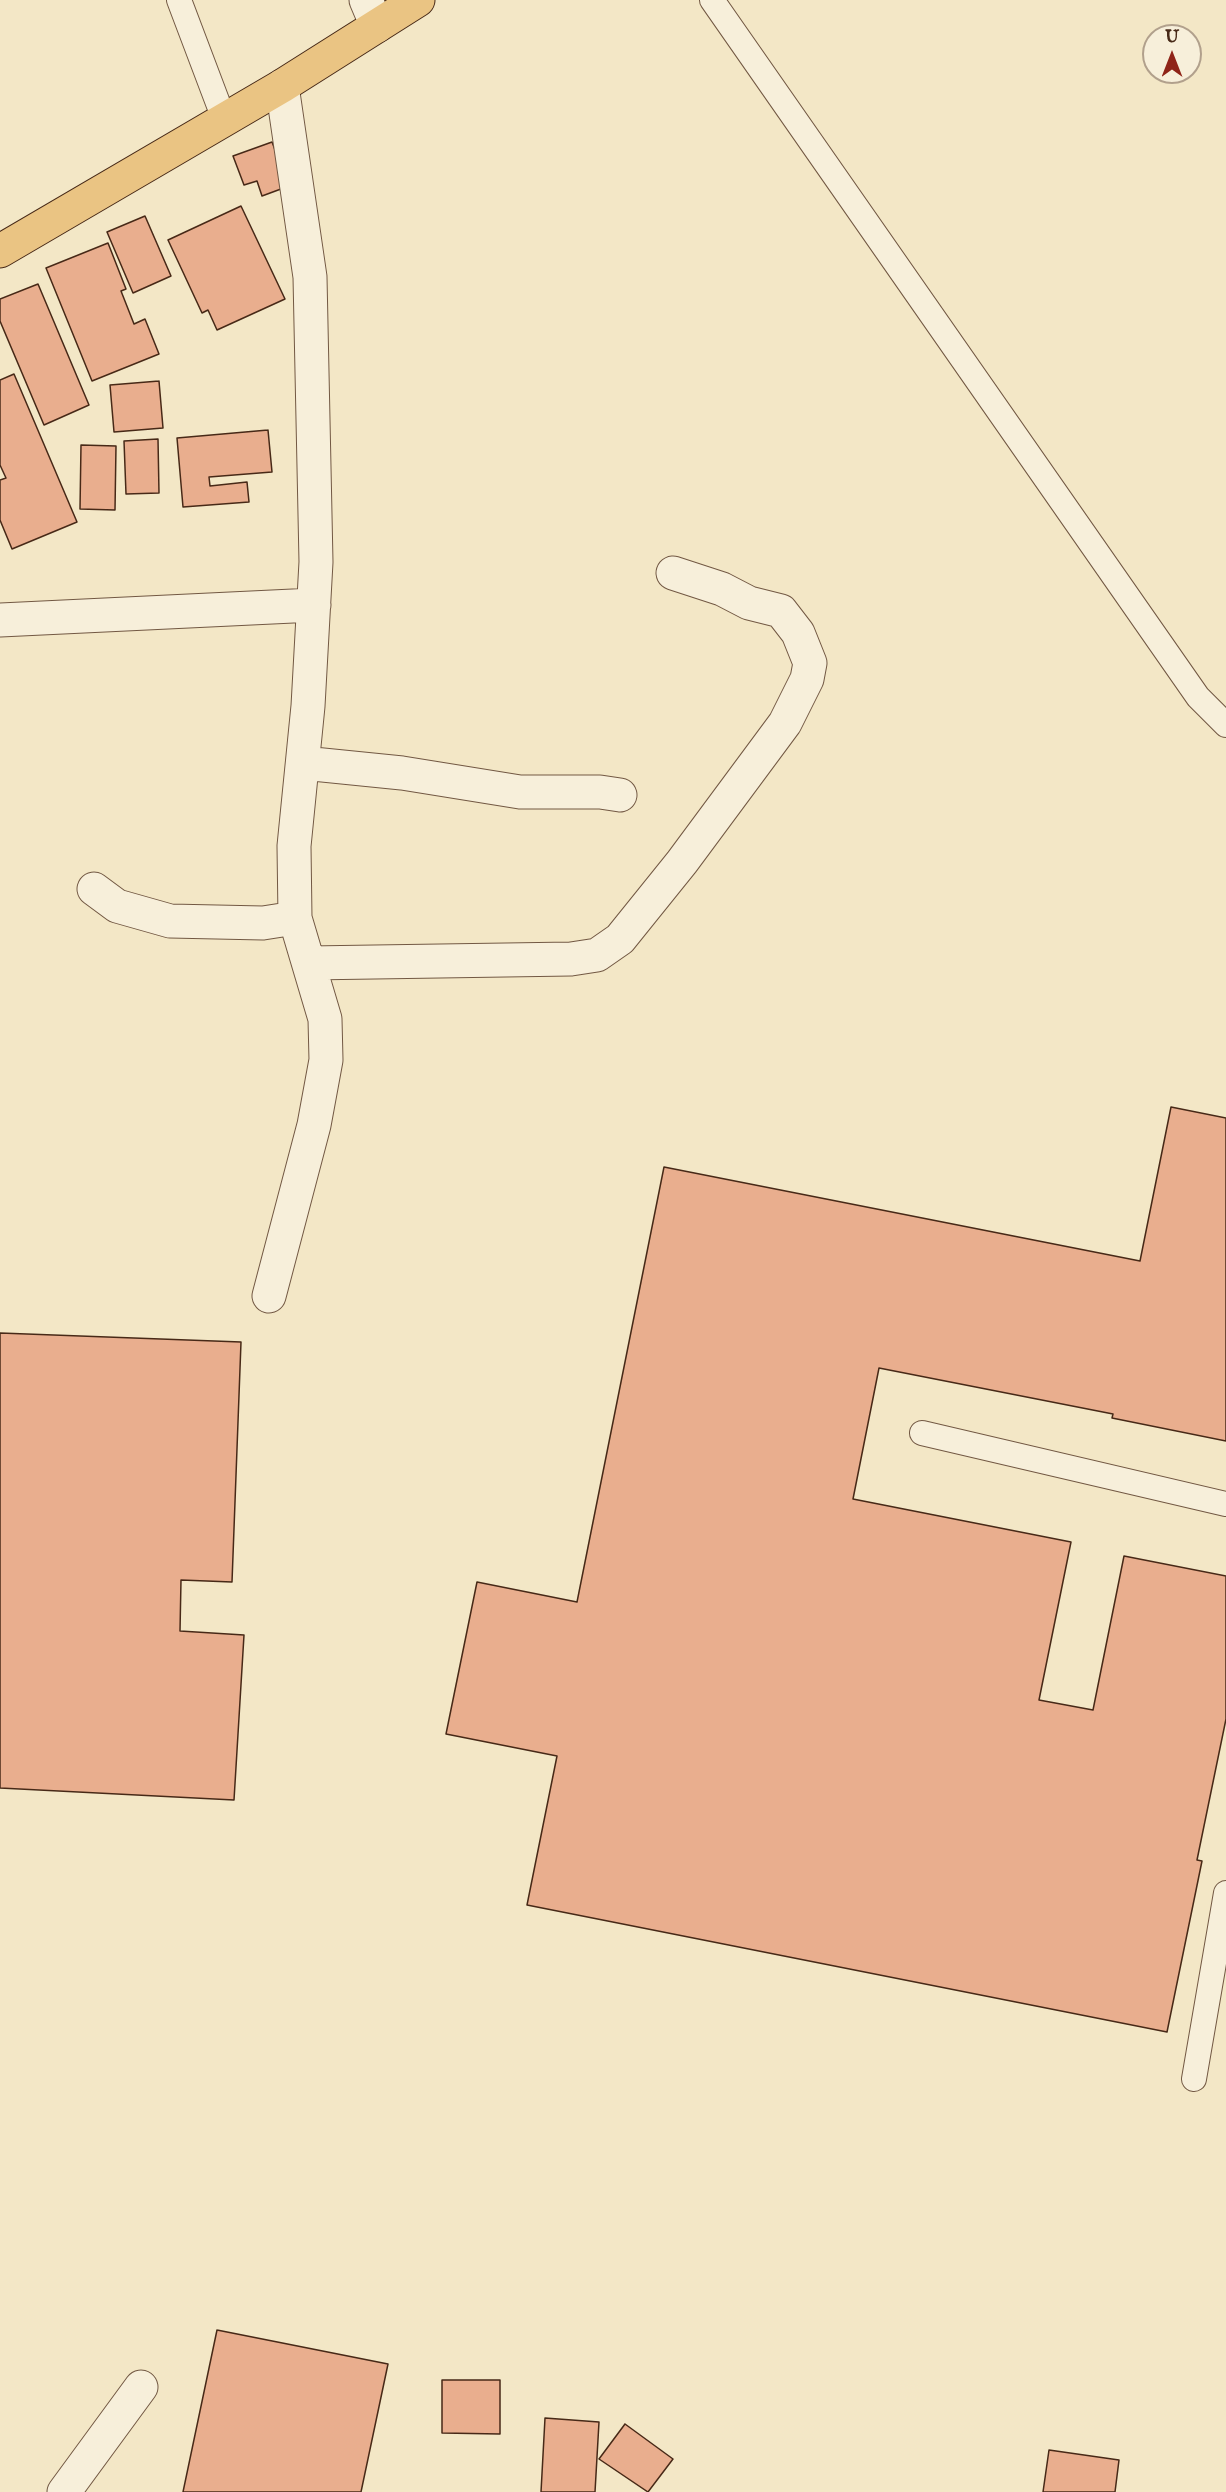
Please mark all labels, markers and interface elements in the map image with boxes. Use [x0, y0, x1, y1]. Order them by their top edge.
north arrow [1142, 24, 1202, 84]
text: U [1165, 28, 1179, 48]

